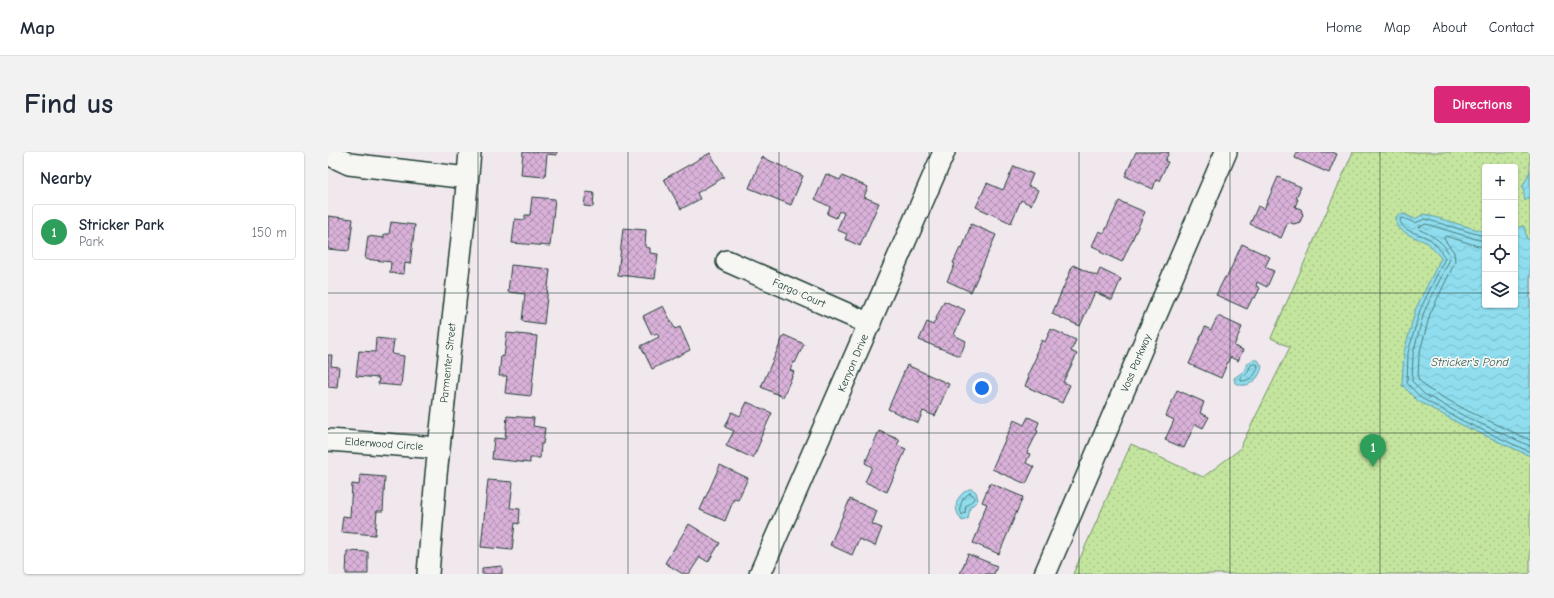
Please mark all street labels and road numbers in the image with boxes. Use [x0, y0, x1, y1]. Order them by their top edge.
street label: Fargo Court [771, 276, 828, 311]
street label: Parmenter Street [437, 322, 459, 404]
street label: Kenyon Drive [835, 332, 871, 394]
street label: Voss Parkway [1118, 332, 1154, 394]
street label: Elderwood Circle [344, 435, 424, 453]

